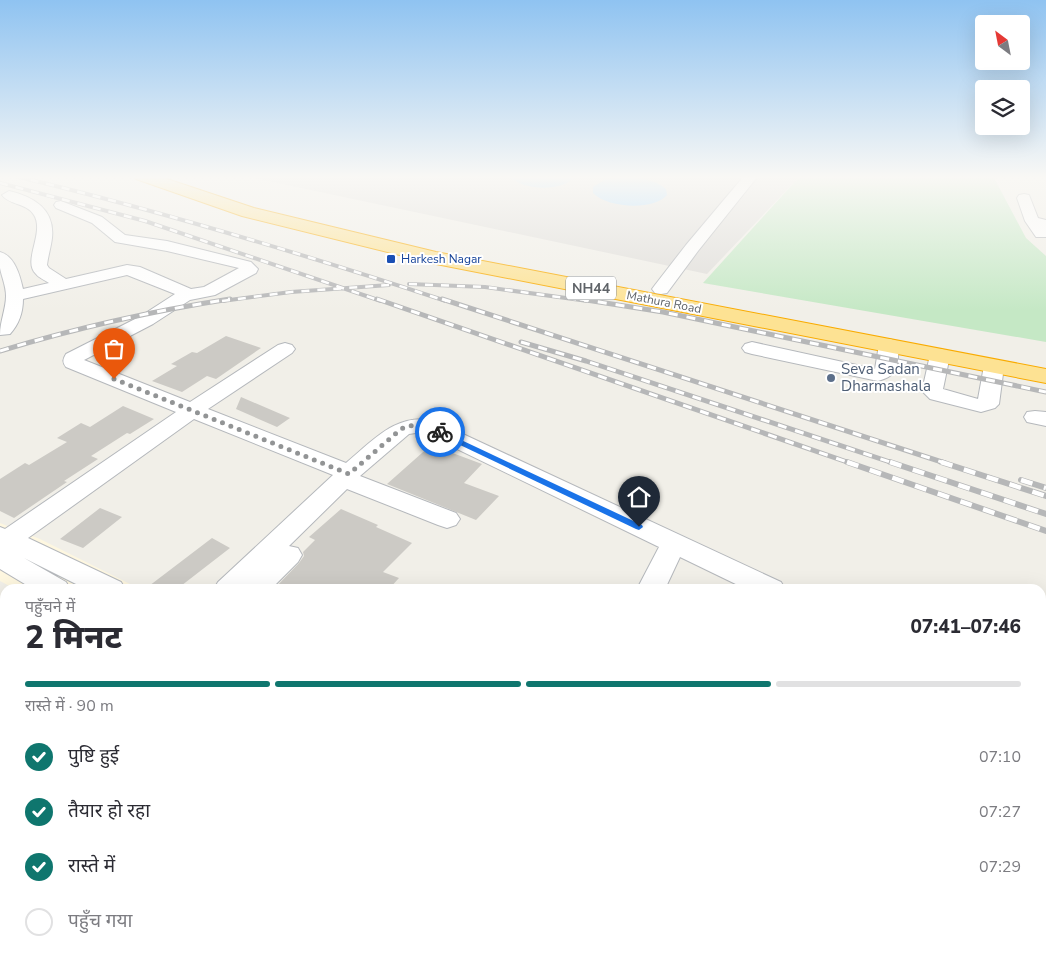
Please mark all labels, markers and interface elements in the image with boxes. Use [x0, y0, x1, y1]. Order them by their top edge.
north arrow [975, 15, 1030, 70]
map controls [975, 15, 1030, 135]
button: layers [975, 80, 1030, 135]
place label: Harkesh Nagar [401, 251, 482, 267]
marker: Harkesh Nagar [385, 253, 397, 265]
road number: NH44 [566, 276, 616, 300]
street label: Mathura Road [625, 287, 703, 317]
pin [93, 328, 135, 379]
icon: bag [100, 335, 128, 363]
place label: Seva Sadan Dharmashala [841, 359, 931, 396]
marker: Seva Sadan Dharmashala [825, 372, 837, 384]
courier [415, 407, 465, 457]
icon: bike [426, 418, 454, 446]
pin [618, 476, 660, 527]
icon: home [625, 483, 653, 511]
text: पहुँचने में [25, 596, 75, 618]
text: 07:41–07:46 [910, 614, 1021, 640]
text: 2 मिनट [25, 616, 122, 659]
text: रास्ते में · 90 m [25, 695, 114, 717]
icon: check [25, 743, 53, 771]
text: पुष्टि हुई [68, 743, 119, 769]
text: 07:10 [979, 746, 1021, 768]
icon: check [25, 798, 53, 826]
text: तैयार हो रहा [68, 798, 150, 824]
text: 07:27 [979, 801, 1021, 823]
icon: check [25, 853, 53, 881]
text: रास्ते में [68, 853, 115, 879]
text: 07:29 [979, 856, 1021, 878]
text: पहुँच गया [68, 908, 132, 934]

